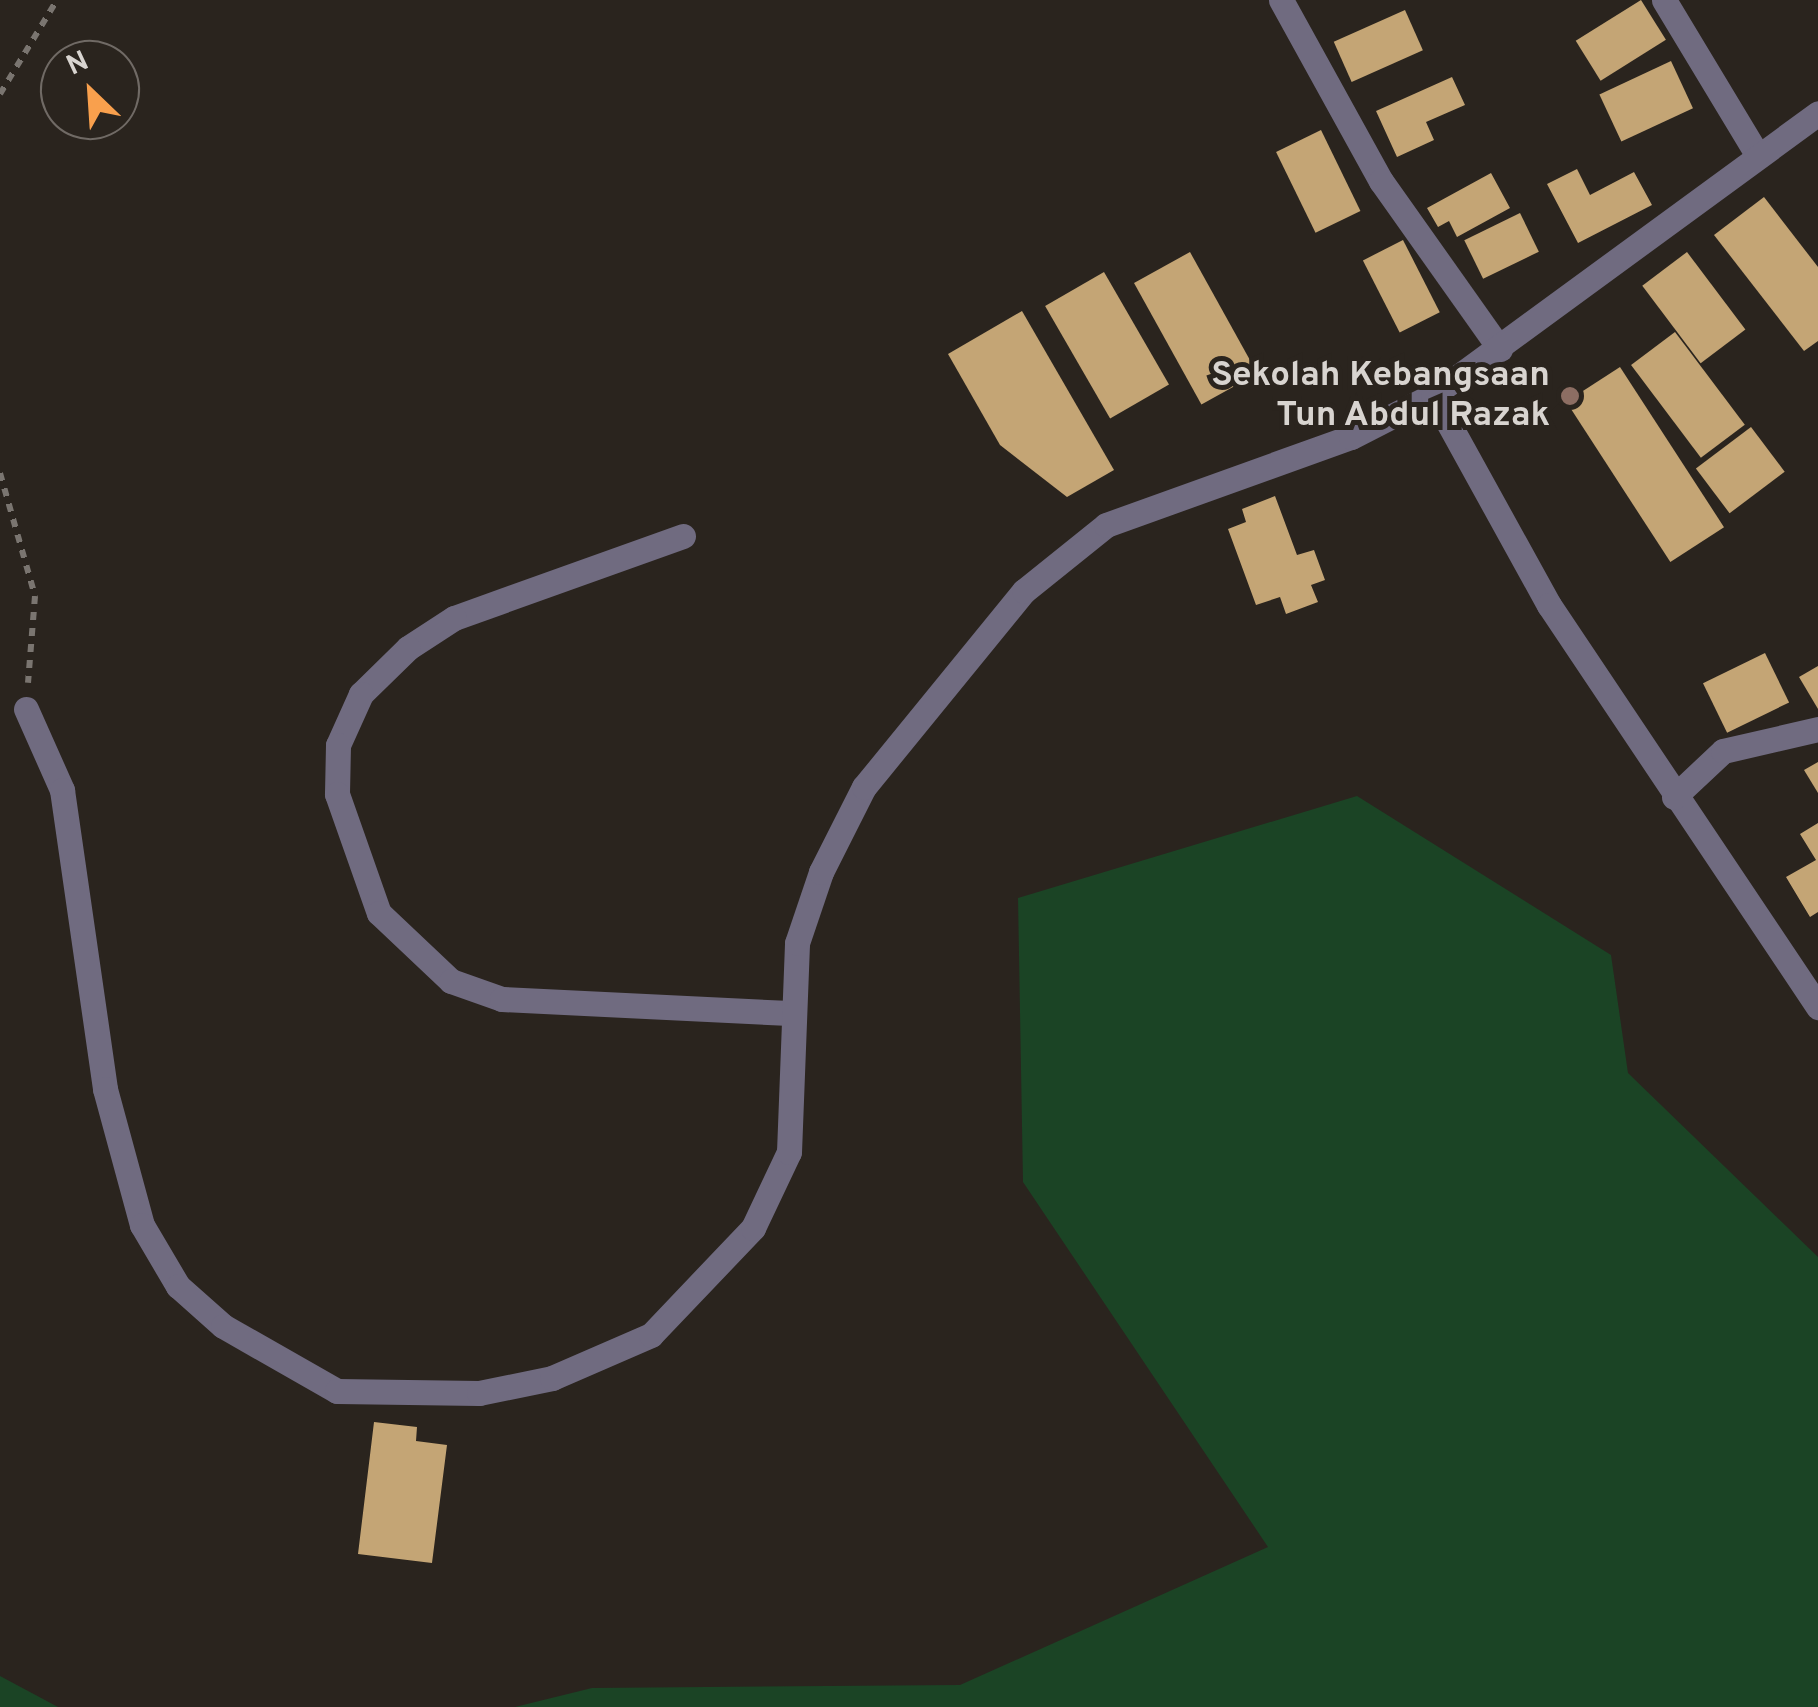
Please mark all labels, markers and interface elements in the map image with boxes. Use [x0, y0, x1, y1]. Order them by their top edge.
north arrow [40, 40, 140, 140]
text: N [61, 44, 95, 85]
place label: Sekolah Kebangsaan Tun Abdul Razak [1211, 355, 1550, 437]
marker: Sekolah Kebangsaan Tun Abdul Razak [1559, 385, 1581, 407]

